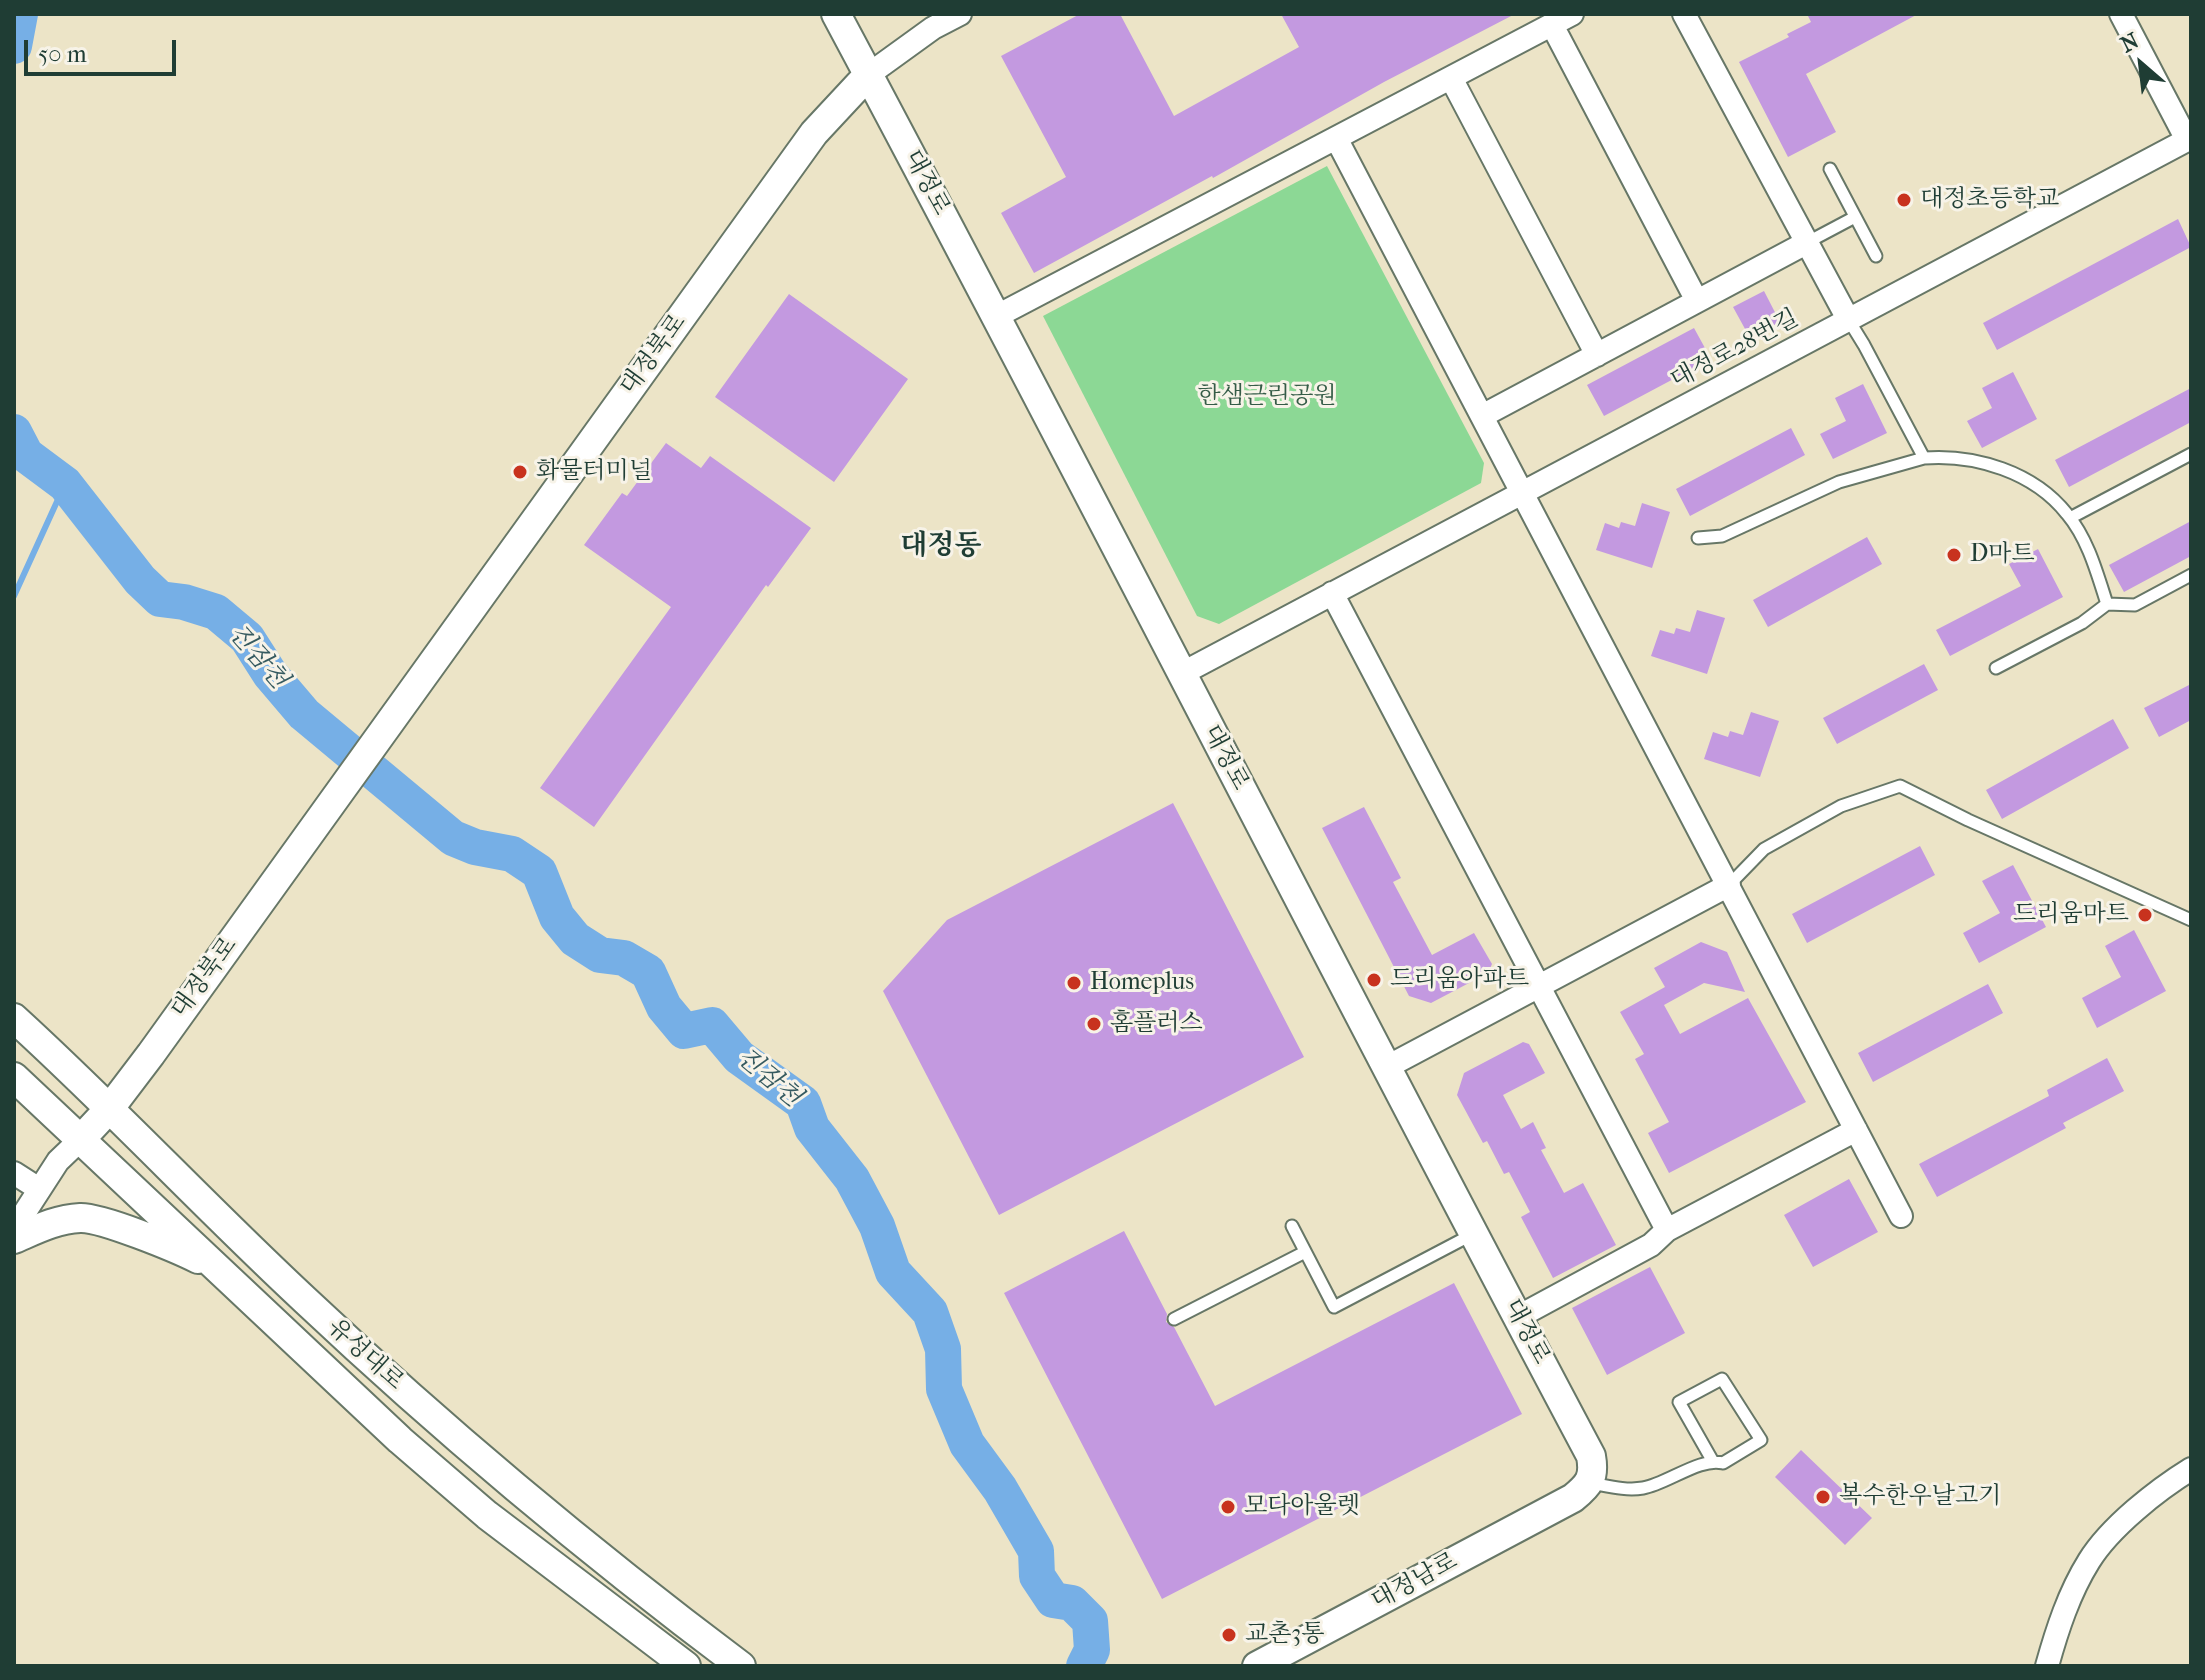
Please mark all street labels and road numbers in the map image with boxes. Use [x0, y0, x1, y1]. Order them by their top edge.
street label: 대정로 [897, 146, 955, 220]
street label: 대정로28번길 [1666, 304, 1804, 396]
street label: 대정북로 [615, 309, 693, 401]
street label: 대정로 [1196, 721, 1254, 795]
street label: 대정북로 [166, 932, 244, 1024]
street label: 대정로 [1497, 1295, 1555, 1369]
street label: 유성대로 [321, 1313, 409, 1397]
street label: 대정남로 [1367, 1548, 1463, 1616]

